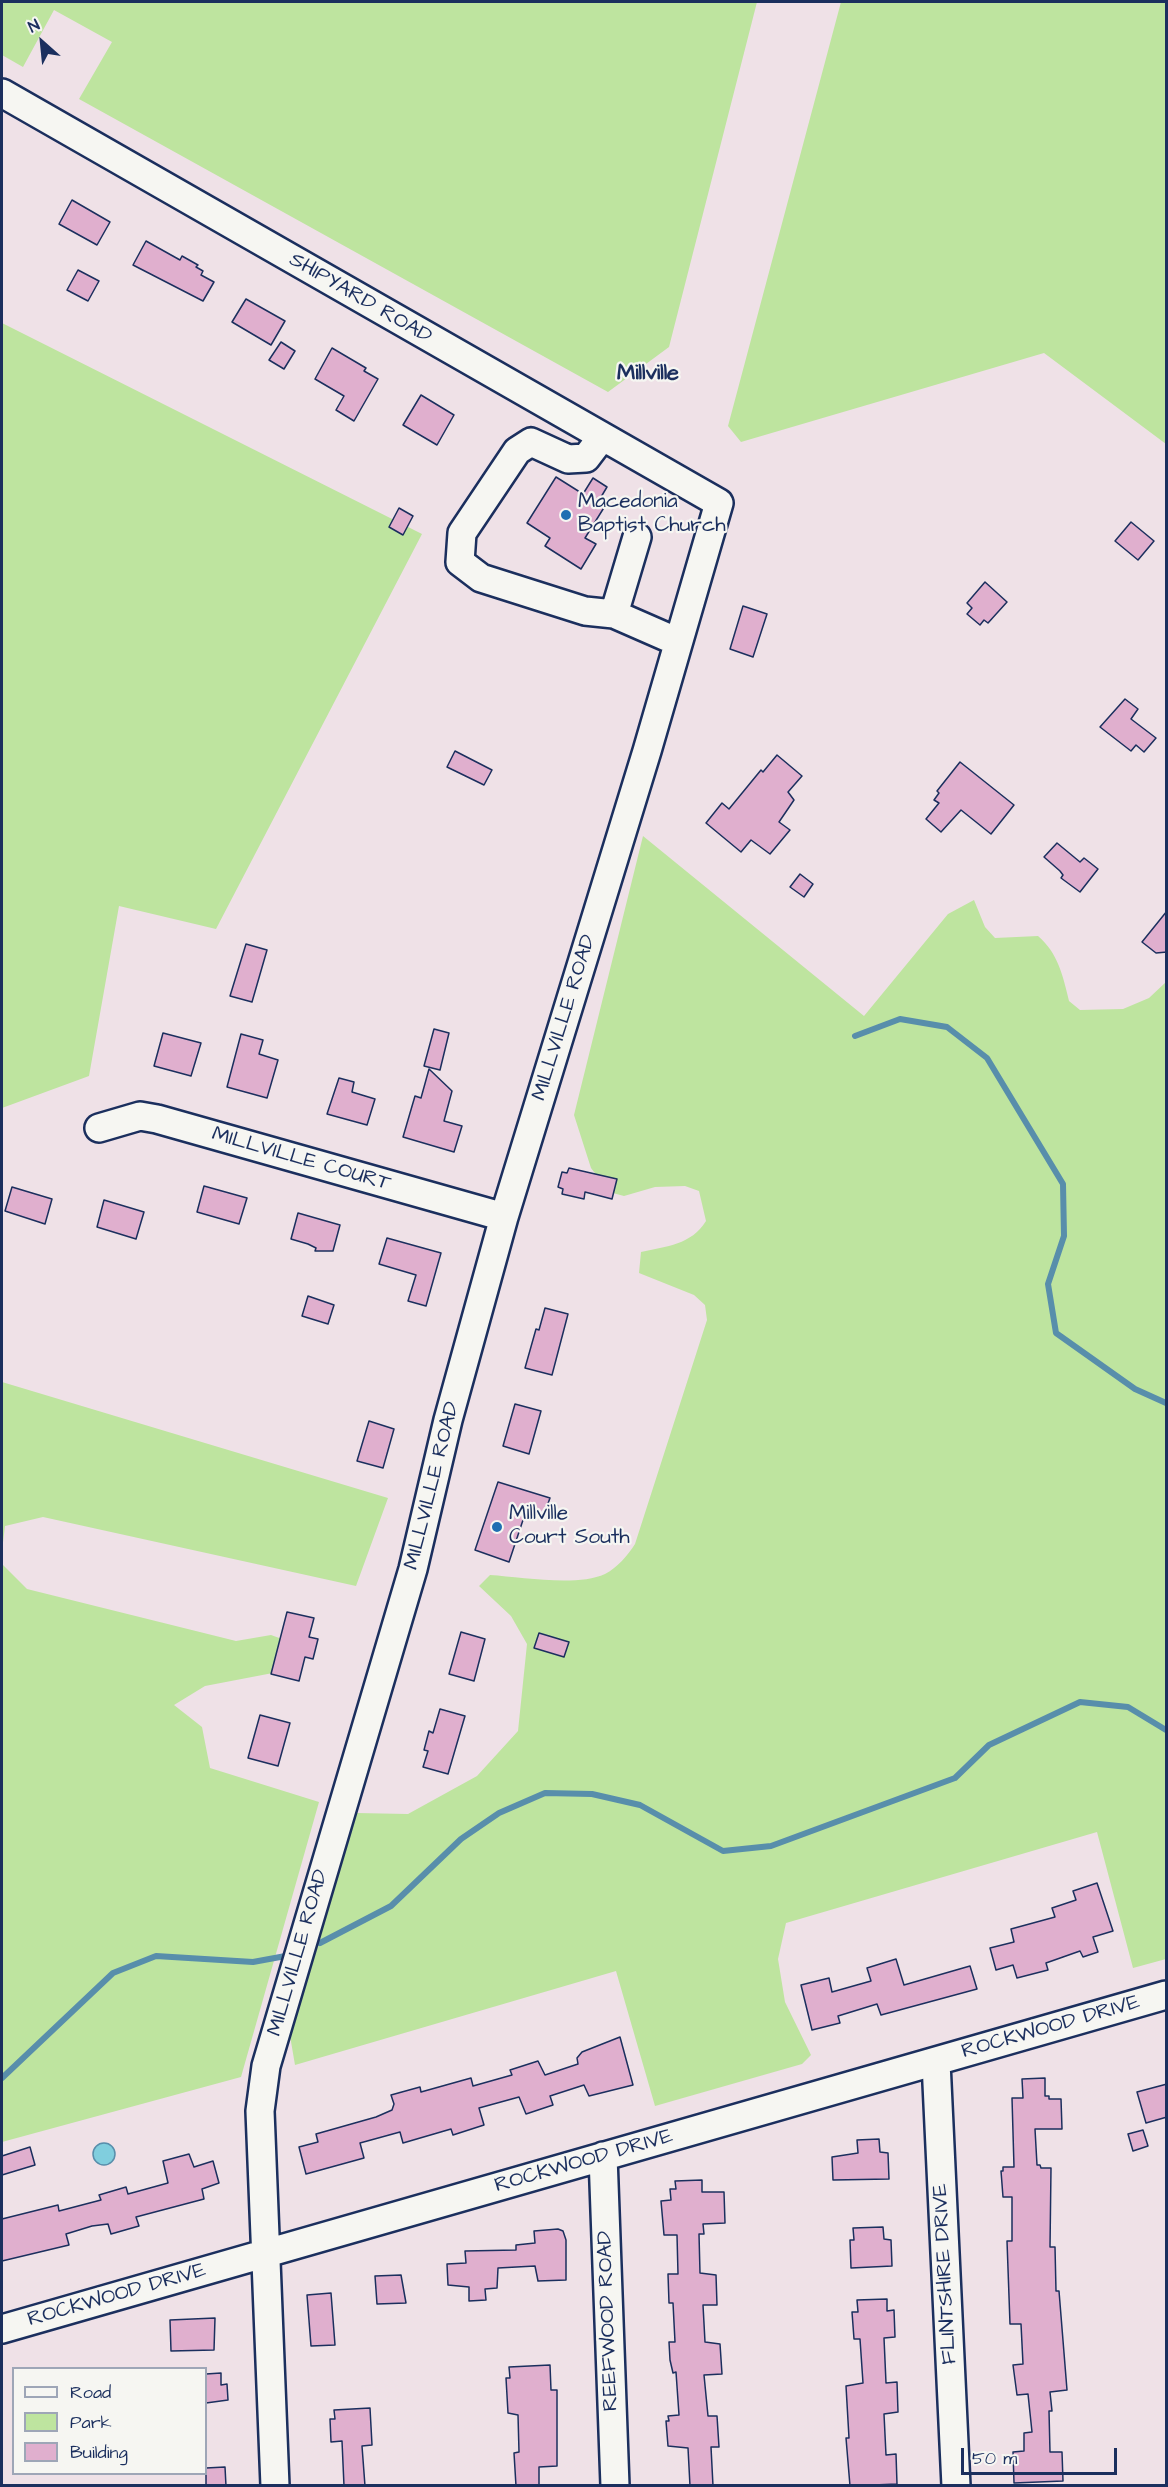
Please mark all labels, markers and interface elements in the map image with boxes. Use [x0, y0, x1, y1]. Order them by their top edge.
north arrow [12, 12, 72, 72]
text: N [24, 14, 43, 38]
street label: SHIPYARD ROAD [284, 248, 436, 350]
district label: Millville [617, 361, 679, 387]
place label: Macedonia Baptist Church [578, 490, 726, 540]
marker: Macedonia Baptist Church [559, 508, 573, 522]
street label: MILLVILLE ROAD [528, 932, 602, 1104]
street label: MILLVILLE COURT [209, 1122, 393, 1198]
street label: MILLVILLE ROAD [400, 1400, 466, 1572]
place label: Millville Court South [509, 1502, 630, 1552]
marker: Millville Court South [490, 1520, 504, 1534]
street label: MILLVILLE ROAD [263, 1867, 335, 2039]
street label: ROCKWOOD DRIVE [959, 1991, 1143, 2065]
street label: ROCKWOOD DRIVE [492, 2125, 676, 2199]
street label: FLINTSHIRE DRIVE [929, 2183, 963, 2365]
street label: REEFWOOD ROAD [593, 2230, 625, 2412]
street label: ROCKWOOD DRIVE [25, 2259, 209, 2333]
legend [12, 2367, 207, 2475]
text: Road [70, 2380, 111, 2405]
text: Park [70, 2410, 112, 2435]
scale bar [964, 2436, 1120, 2474]
text: Building [70, 2440, 128, 2465]
text: 50 m [972, 2446, 1017, 2471]

